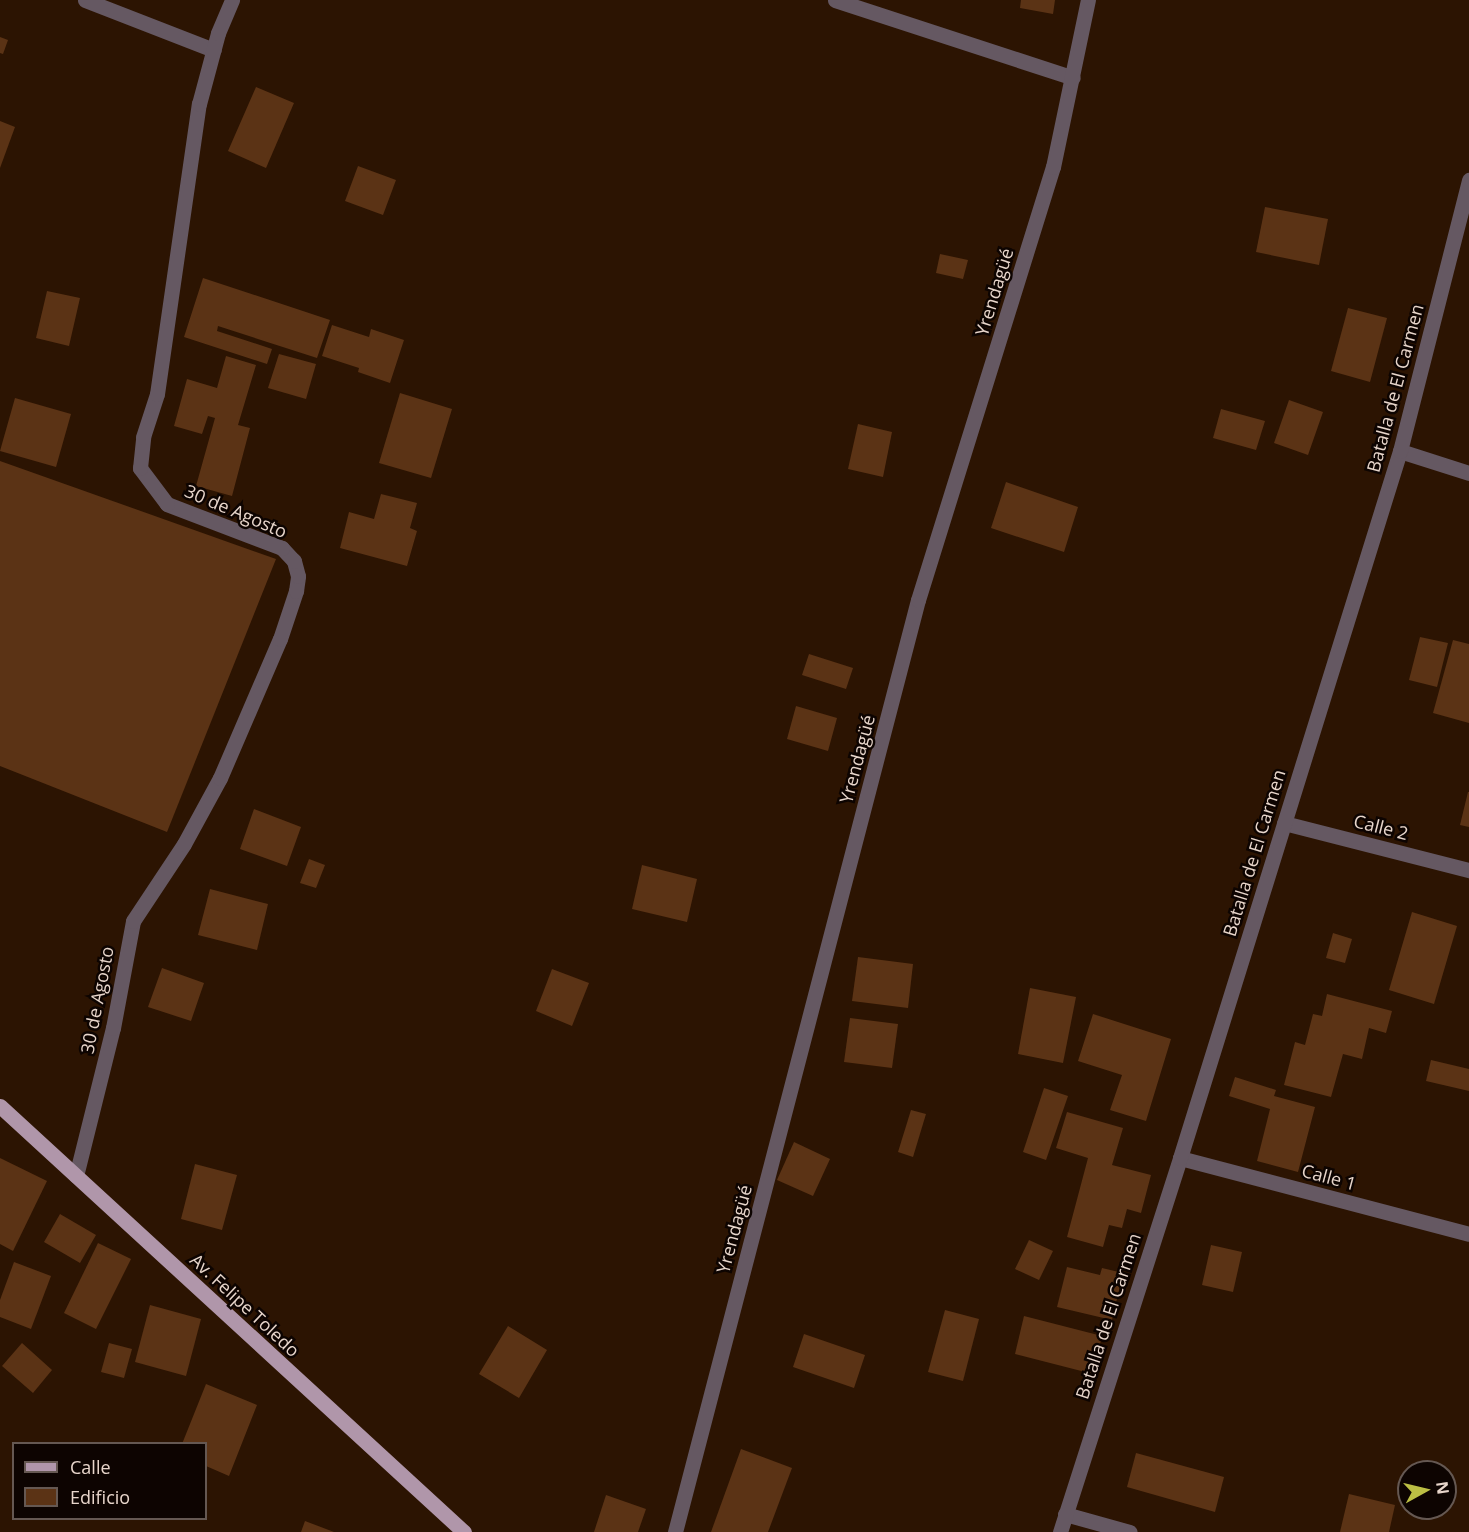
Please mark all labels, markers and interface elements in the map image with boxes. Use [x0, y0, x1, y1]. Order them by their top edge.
street label: Yrendagüé [970, 246, 1018, 338]
street label: Batalla de El Carmen [1362, 301, 1428, 475]
street label: 30 de Agosto [182, 480, 290, 542]
street label: Yrendagüé [835, 712, 879, 806]
street label: Batalla de El Carmen [1218, 767, 1290, 939]
street label: Calle 2 [1351, 810, 1411, 844]
street label: 30 de Agosto [76, 945, 118, 1055]
street label: Calle 1 [1299, 1159, 1359, 1195]
street label: Yrendagüé [712, 1182, 756, 1276]
street label: Batalla de El Carmen [1071, 1230, 1145, 1402]
street label: Av. Felipe Toledo [186, 1249, 304, 1361]
legend [12, 1442, 207, 1520]
text: Calle [70, 1455, 111, 1479]
north arrow [1397, 1460, 1457, 1520]
text: N [1431, 1480, 1455, 1496]
text: Edificio [70, 1485, 130, 1509]

